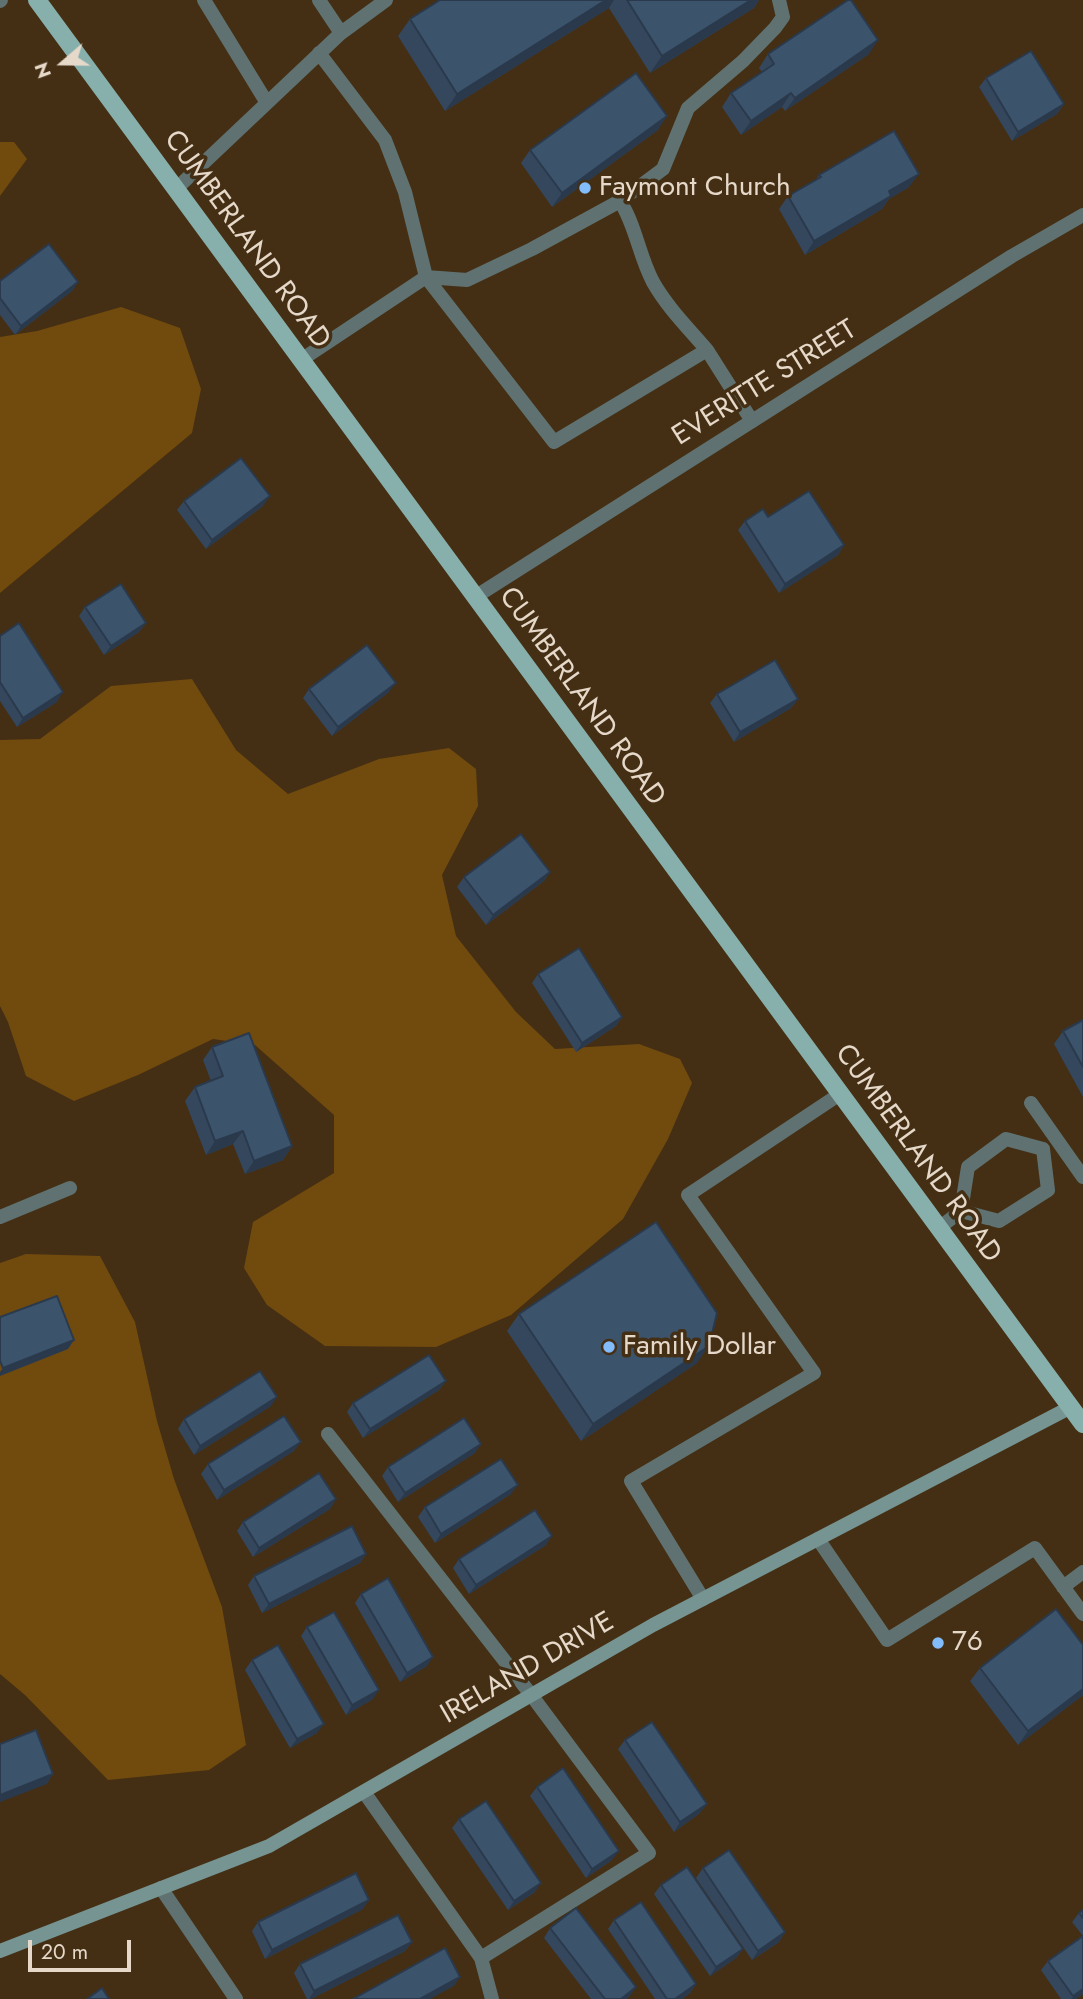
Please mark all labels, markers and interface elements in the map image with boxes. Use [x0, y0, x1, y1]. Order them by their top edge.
north arrow [28, 28, 98, 98]
text: N [28, 59, 58, 82]
street label: CUMBERLAND ROAD [156, 124, 336, 356]
place label: Faymont Church [599, 171, 791, 205]
marker: Faymont Church [577, 180, 593, 196]
street label: EVERITTE STREET [667, 314, 863, 454]
street label: CUMBERLAND ROAD [491, 581, 671, 813]
street label: CUMBERLAND ROAD [827, 1038, 1007, 1270]
place label: Family Dollar [623, 1330, 776, 1364]
marker: Family Dollar [601, 1339, 617, 1355]
street label: IRELAND DRIVE [435, 1606, 621, 1732]
place label: 76 [952, 1626, 983, 1660]
marker: 76 [930, 1635, 946, 1651]
scale bar [32, 1926, 135, 1970]
text: 20 m [41, 1937, 88, 1967]

